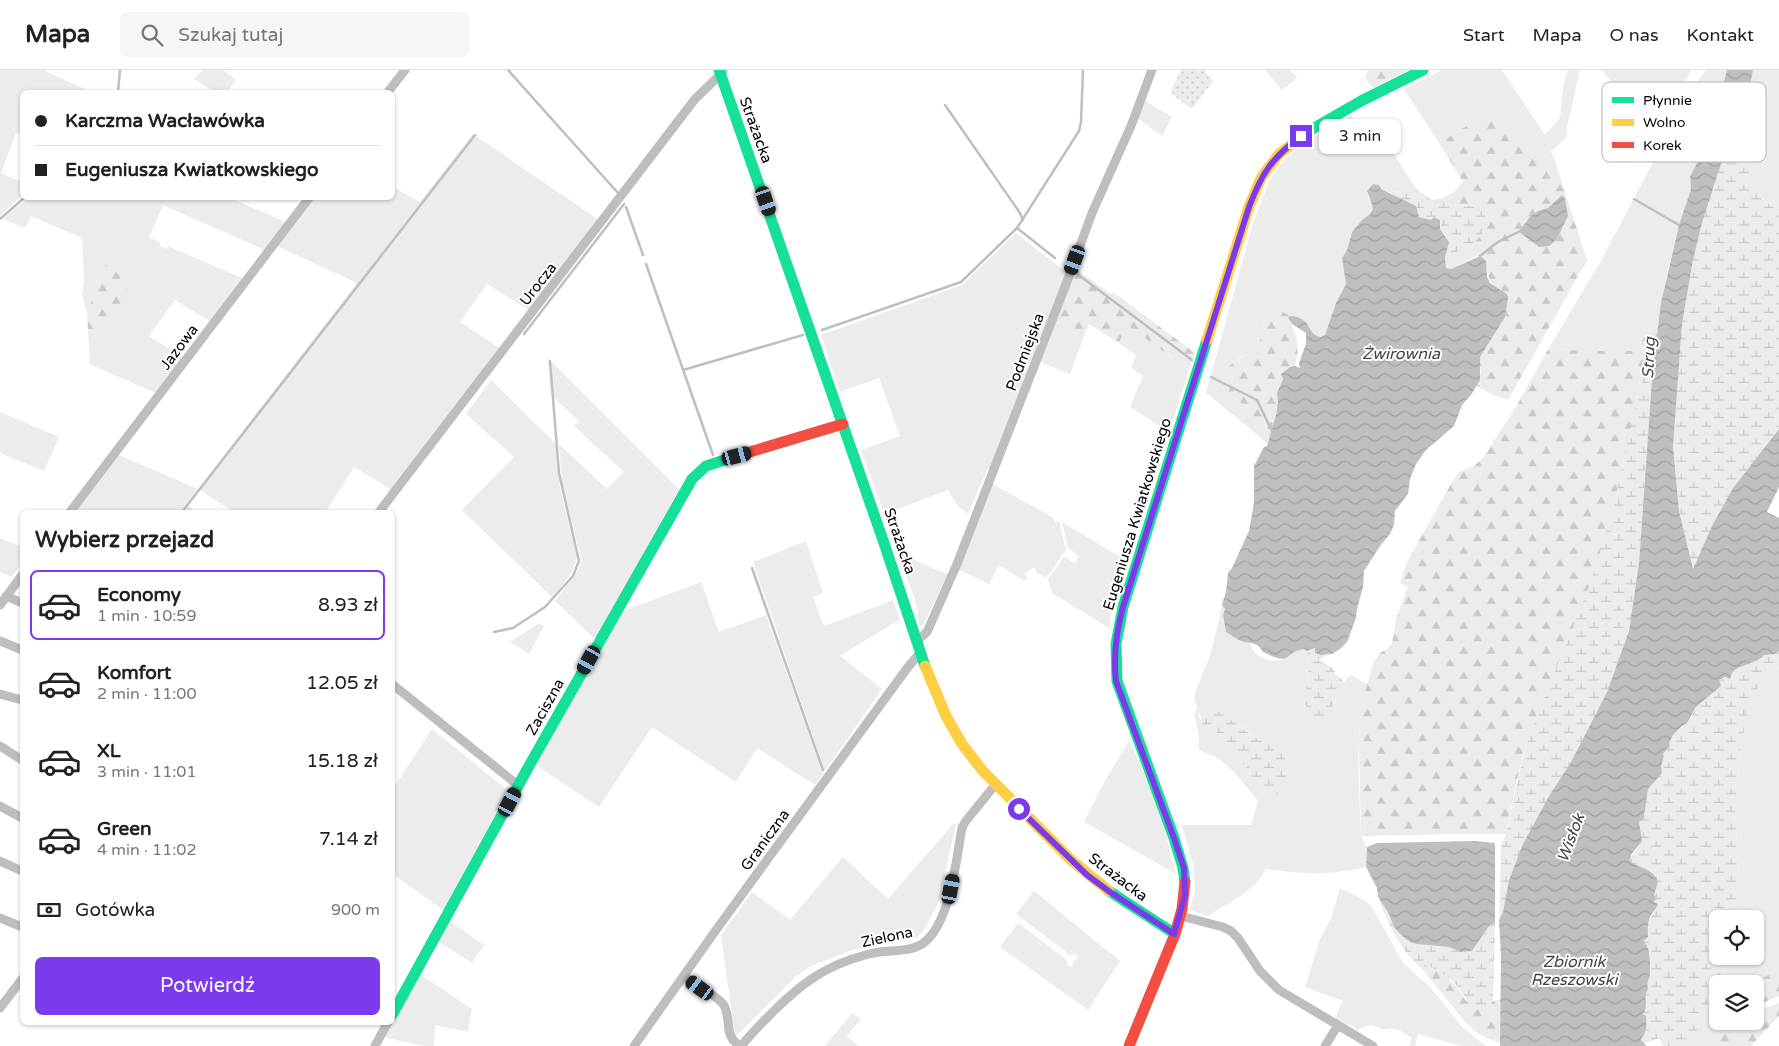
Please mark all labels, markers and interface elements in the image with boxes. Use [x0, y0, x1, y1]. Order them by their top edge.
search box [120, 12, 470, 57]
text: Mapa [25, 20, 90, 49]
icon: search [138, 21, 166, 49]
text: Szukaj tutaj [178, 24, 283, 46]
text: Start [1463, 24, 1505, 46]
text: Mapa [1533, 24, 1582, 46]
text: O nas [1610, 24, 1659, 46]
text: Kontakt [1687, 24, 1754, 46]
legend [1602, 82, 1766, 162]
text: Płynnie [1643, 92, 1692, 109]
street label: Strażacka [736, 94, 776, 166]
text: Karczma Wacławówka [65, 110, 265, 132]
text: Wolno [1643, 114, 1686, 131]
callout: 3 min [1318, 118, 1401, 154]
route end [1290, 125, 1312, 147]
text: 3 min [1339, 126, 1381, 146]
text: Korek [1643, 137, 1682, 154]
text: Eugeniusza Kwiatkowskiego [65, 159, 319, 181]
car [754, 184, 777, 218]
car [1062, 243, 1087, 277]
street label: Urocza [516, 259, 560, 309]
street label: Podmiejska [1002, 311, 1048, 393]
street label: Jazowa [156, 321, 202, 373]
water label: Strug [1638, 336, 1660, 379]
water label: Żwirownia [1362, 344, 1441, 364]
street label: Eugeniusza Kwiatkowskiego [1099, 416, 1175, 612]
car [720, 445, 753, 467]
street label: Strażacka [880, 505, 920, 577]
text: Wybierz przejazd [35, 527, 214, 553]
icon: car [37, 583, 82, 628]
text: Economy [97, 584, 181, 606]
text: 8.93 zł [318, 594, 378, 616]
text: 1 min · 10:59 [97, 606, 196, 626]
car [575, 643, 602, 677]
icon: car [37, 661, 82, 706]
text: Komfort [97, 662, 171, 684]
text: 12.05 zł [306, 672, 378, 694]
street label: Zaciszna [522, 676, 568, 738]
text: 2 min · 11:00 [97, 684, 196, 704]
icon: car [37, 739, 82, 784]
text: XL [97, 740, 121, 762]
text: 15.18 zł [306, 750, 378, 772]
text: 3 min · 11:01 [97, 762, 196, 782]
car [496, 785, 523, 819]
route start [1008, 798, 1030, 820]
street label: Graniczna [737, 806, 793, 874]
water label: Wisłok [1553, 810, 1590, 865]
icon: car [37, 817, 82, 862]
text: Green [97, 818, 151, 840]
text: 7.14 zł [319, 828, 378, 850]
text: 4 min · 11:02 [97, 840, 196, 860]
street label: Strażacka [1085, 849, 1151, 905]
car [940, 873, 961, 905]
icon: cash [35, 896, 63, 924]
text: Gotówka [75, 899, 155, 921]
text: 900 m [331, 900, 380, 920]
map controls [1709, 910, 1764, 1030]
button: locate [1709, 910, 1764, 965]
street label: Zielona [860, 923, 914, 951]
water label: Zbiornik Rzeszowski [1531, 952, 1619, 990]
button: Potwierdź [35, 957, 380, 1015]
car [683, 973, 716, 1003]
button: layers [1709, 975, 1764, 1030]

